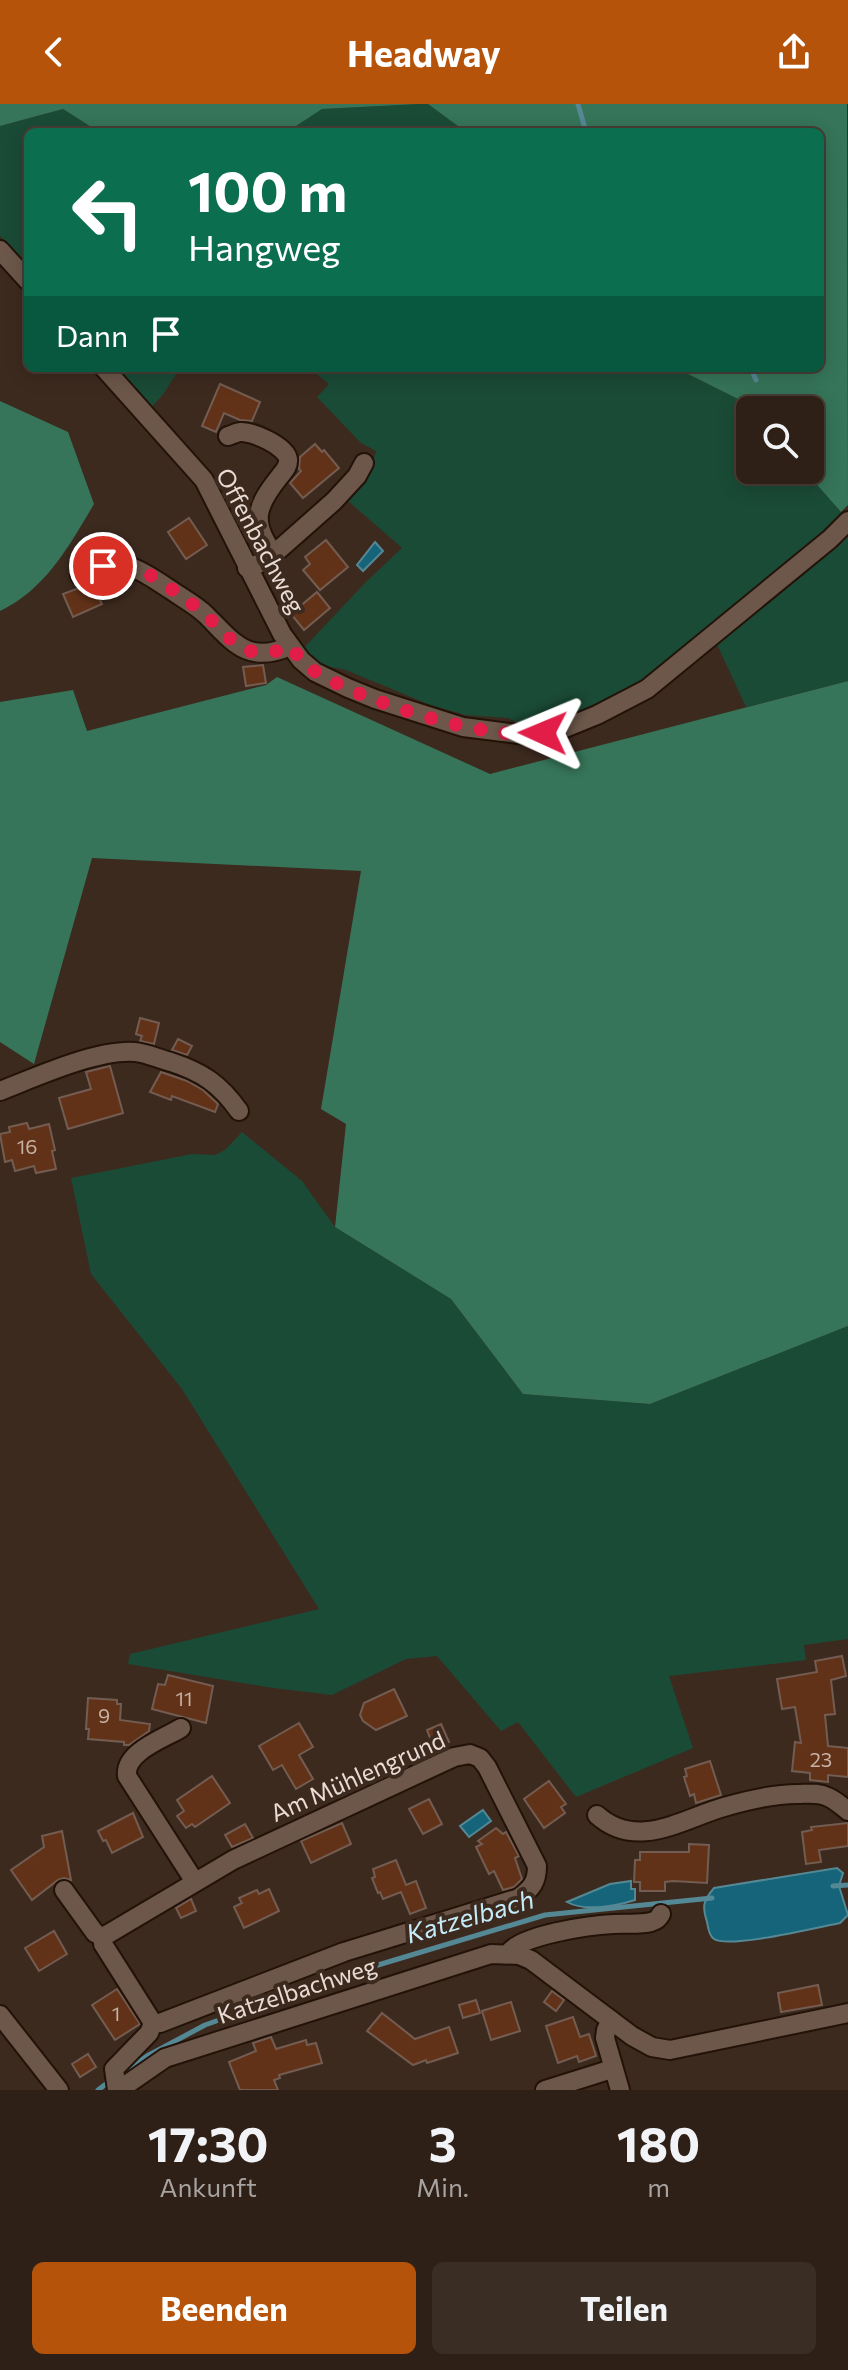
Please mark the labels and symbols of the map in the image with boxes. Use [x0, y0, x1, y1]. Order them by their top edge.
street label: Offenbachweg [211, 463, 312, 618]
pin [69, 532, 137, 600]
position arrow [501, 691, 585, 775]
house number: 16 [17, 1134, 37, 1158]
house number: 11 [175, 1686, 193, 1710]
house number: 9 [98, 1703, 110, 1727]
street label: Am Mühlengrund [265, 1724, 449, 1827]
house number: 23 [810, 1747, 832, 1771]
water label: Katzelbach [402, 1883, 537, 1949]
street label: Katzelbachweg [213, 1950, 380, 2029]
house number: 1 [112, 2001, 120, 2025]

